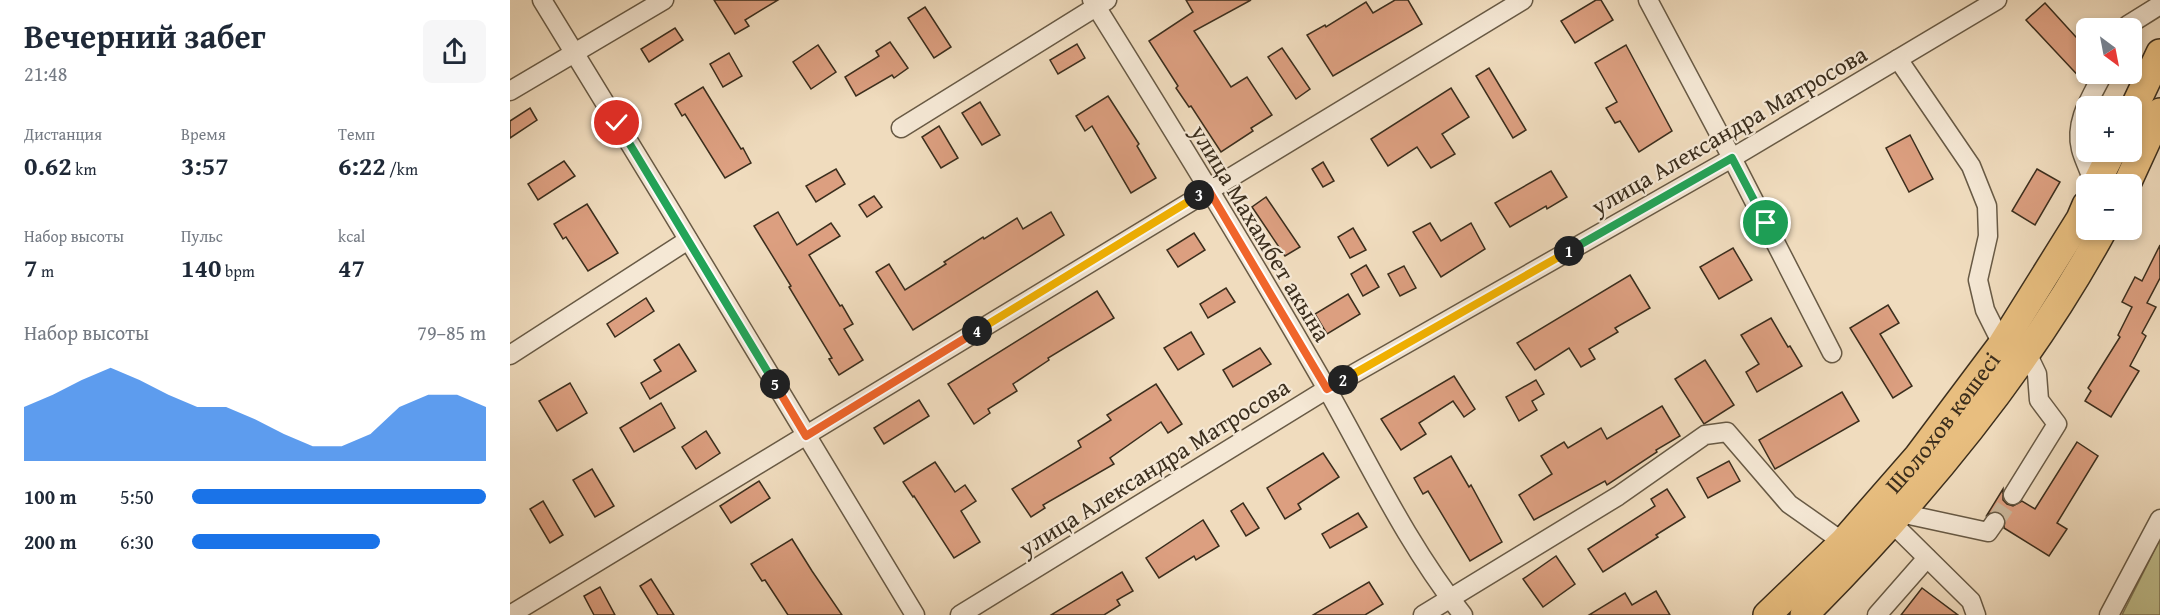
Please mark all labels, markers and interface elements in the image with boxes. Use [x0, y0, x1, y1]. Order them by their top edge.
text: Вечерний забег [24, 12, 266, 60]
north arrow [2076, 18, 2142, 84]
map controls [2076, 18, 2142, 240]
button: share [423, 20, 486, 83]
street label: улица Александра Матросова [1584, 36, 1874, 224]
text: 21:48 [24, 59, 67, 88]
button: + [2076, 96, 2142, 162]
pin [591, 97, 642, 148]
icon: check [600, 106, 633, 139]
street label: улица Махамбет акына [1182, 117, 1340, 349]
text: Дистанция [24, 122, 102, 146]
text: Время [181, 122, 226, 146]
text: Темп [338, 122, 375, 146]
text: 0.62 [24, 146, 72, 185]
text: 3:57 [181, 146, 229, 185]
text: 6:22 [338, 146, 386, 185]
text: km [72, 157, 96, 181]
text: /km [386, 157, 418, 181]
button: − [2076, 174, 2142, 240]
pin: 3 [1184, 180, 1214, 210]
text: 3 [1195, 183, 1203, 207]
pin [1740, 197, 1791, 248]
icon: arrive [1749, 206, 1782, 239]
text: Набор высоты [24, 224, 124, 248]
text: Пульс [181, 224, 223, 248]
text: kcal [338, 224, 365, 248]
pin: 1 [1554, 236, 1584, 266]
text: 1 [1565, 239, 1573, 263]
text: 7 [24, 248, 37, 287]
text: 140 [181, 248, 221, 287]
text: 47 [338, 248, 365, 287]
text: m [37, 259, 54, 283]
text: bpm [221, 259, 255, 283]
pin: 4 [962, 316, 992, 346]
text: Набор высоты [24, 318, 149, 347]
text: 79–85 m [417, 318, 486, 347]
text: 4 [973, 319, 981, 343]
street label: Шолохов көшесі [1876, 344, 2008, 501]
pin: 2 [1328, 365, 1358, 395]
text: 2 [1339, 368, 1347, 392]
pin: 5 [760, 369, 790, 399]
street label: улица Александра Матросова [1011, 369, 1297, 565]
text: 5 [771, 372, 779, 396]
text: 100 m [24, 482, 77, 511]
text: 5:50 [120, 482, 154, 511]
text: 200 m [24, 527, 77, 556]
text: 6:30 [120, 527, 154, 556]

